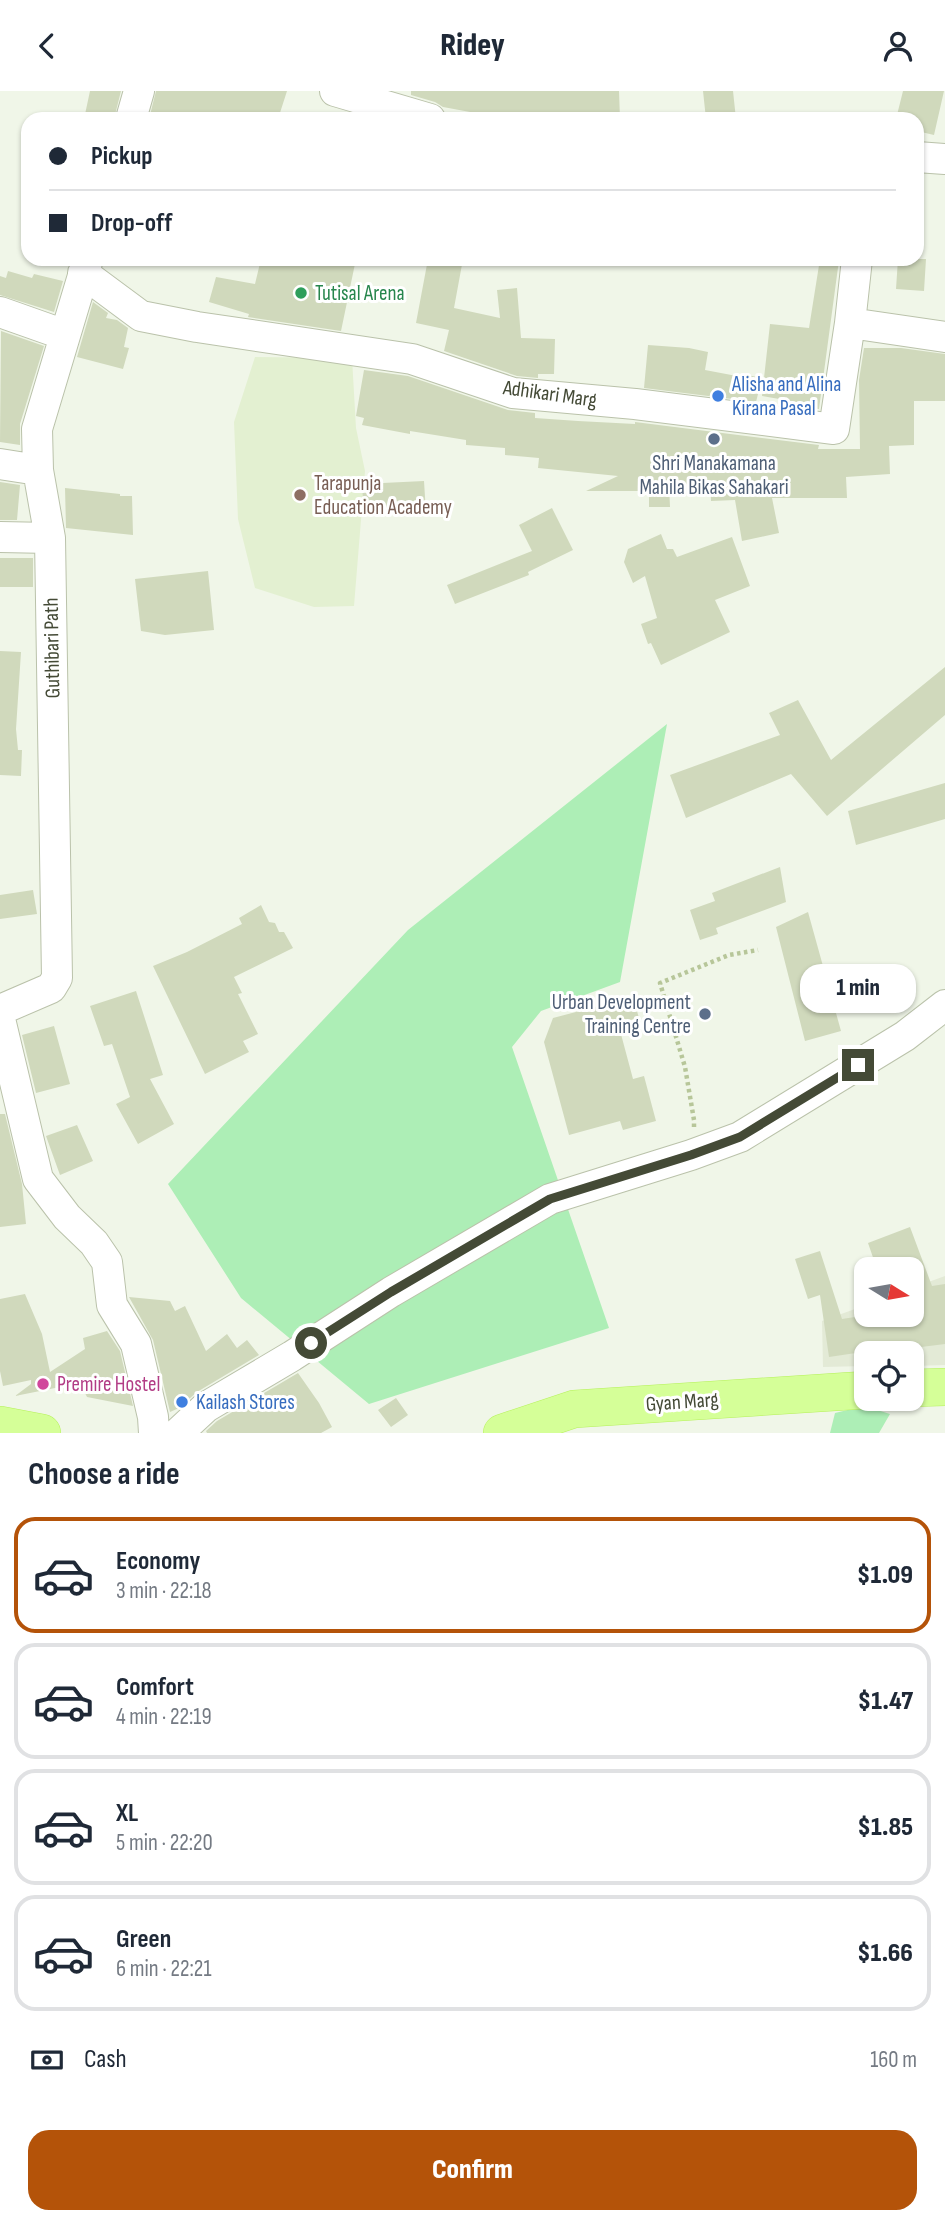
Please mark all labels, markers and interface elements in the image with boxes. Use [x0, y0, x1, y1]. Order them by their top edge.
text: Ridey [440, 26, 505, 65]
icon: back [28, 27, 66, 65]
icon: person [879, 27, 917, 65]
text: Pickup [91, 141, 153, 172]
text: Drop-off [91, 208, 172, 239]
place label: Tutisal Arena [315, 281, 404, 306]
marker: Tutisal Arena [293, 285, 309, 301]
place label: Alisha and Alina Kirana Pasal [731, 372, 841, 421]
street label: Adhikari Marg [501, 375, 598, 413]
marker: Alisha and Alina Kirana Pasal [710, 388, 726, 404]
marker: Shri Manakamana Mahila Bikas Sahakari [706, 431, 722, 447]
place label: Shri Manakamana Mahila Bikas Sahakari [639, 451, 789, 500]
place label: Tarapunja Education Academy [314, 471, 452, 520]
marker: Tarapunja Education Academy [292, 487, 308, 503]
street label: Guthibari Path [39, 597, 65, 699]
callout: 1 min [800, 963, 916, 1013]
text: 1 min [836, 974, 880, 1002]
place label: Urban Development Training Centre [552, 990, 691, 1039]
marker: Urban Development Training Centre [697, 1006, 713, 1022]
route end [842, 1049, 874, 1081]
north arrow [854, 1257, 924, 1327]
map controls [854, 1257, 924, 1411]
route start [295, 1327, 327, 1359]
button: locate [854, 1341, 924, 1411]
place label: Premire Hostel [57, 1372, 160, 1397]
marker: Premire Hostel [35, 1376, 51, 1392]
street label: Gyan Marg [645, 1387, 719, 1417]
place label: Kailash Stores [196, 1390, 295, 1415]
marker: Kailash Stores [174, 1394, 190, 1410]
text: Choose a ride [28, 1455, 180, 1494]
icon: car [32, 1544, 95, 1607]
text: Economy [116, 1546, 200, 1577]
text: $1.09 [857, 1560, 913, 1591]
text: 3 min · 22:18 [116, 1577, 212, 1605]
icon: car [32, 1670, 95, 1733]
text: Comfort [116, 1672, 194, 1703]
text: $1.47 [858, 1686, 913, 1717]
text: 4 min · 22:19 [116, 1703, 212, 1731]
icon: car [32, 1796, 95, 1859]
text: XL [116, 1798, 138, 1829]
text: $1.85 [857, 1812, 913, 1843]
text: 5 min · 22:20 [116, 1829, 213, 1857]
icon: car [32, 1922, 95, 1985]
text: Green [116, 1924, 171, 1955]
text: $1.66 [857, 1938, 913, 1969]
text: 6 min · 22:21 [116, 1955, 211, 1983]
icon: cash [28, 2041, 66, 2079]
text: Cash [84, 2044, 127, 2075]
text: 160 m [870, 2046, 917, 2074]
button: Confirm [28, 2130, 917, 2210]

